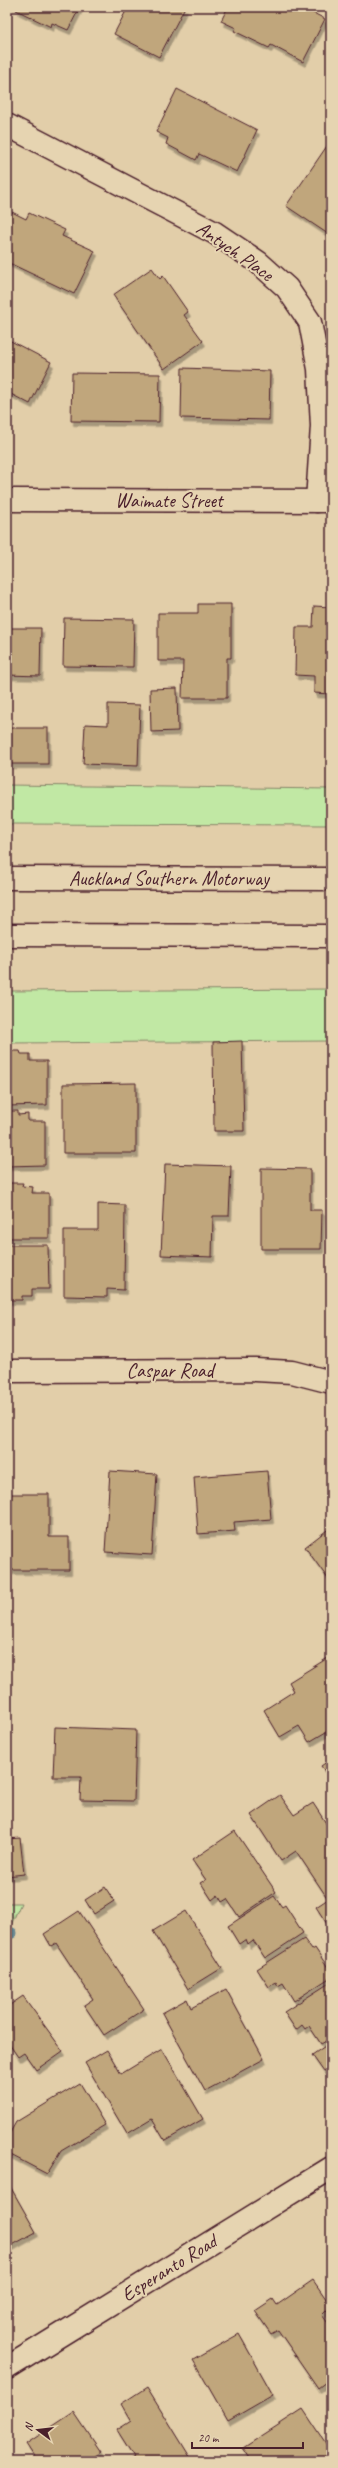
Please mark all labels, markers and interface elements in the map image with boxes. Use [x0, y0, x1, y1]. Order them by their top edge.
street label: Antych Place [192, 215, 280, 287]
street label: Waimate Street [115, 488, 225, 513]
street label: Auckland Southern Motorway [69, 866, 271, 891]
street label: Caspar Road [127, 1358, 217, 1383]
street label: Esperanto Road [117, 2227, 224, 2307]
north arrow [18, 2410, 58, 2450]
text: N [21, 2420, 37, 2433]
scale bar [192, 2424, 303, 2450]
text: 20 m [198, 2430, 220, 2446]

